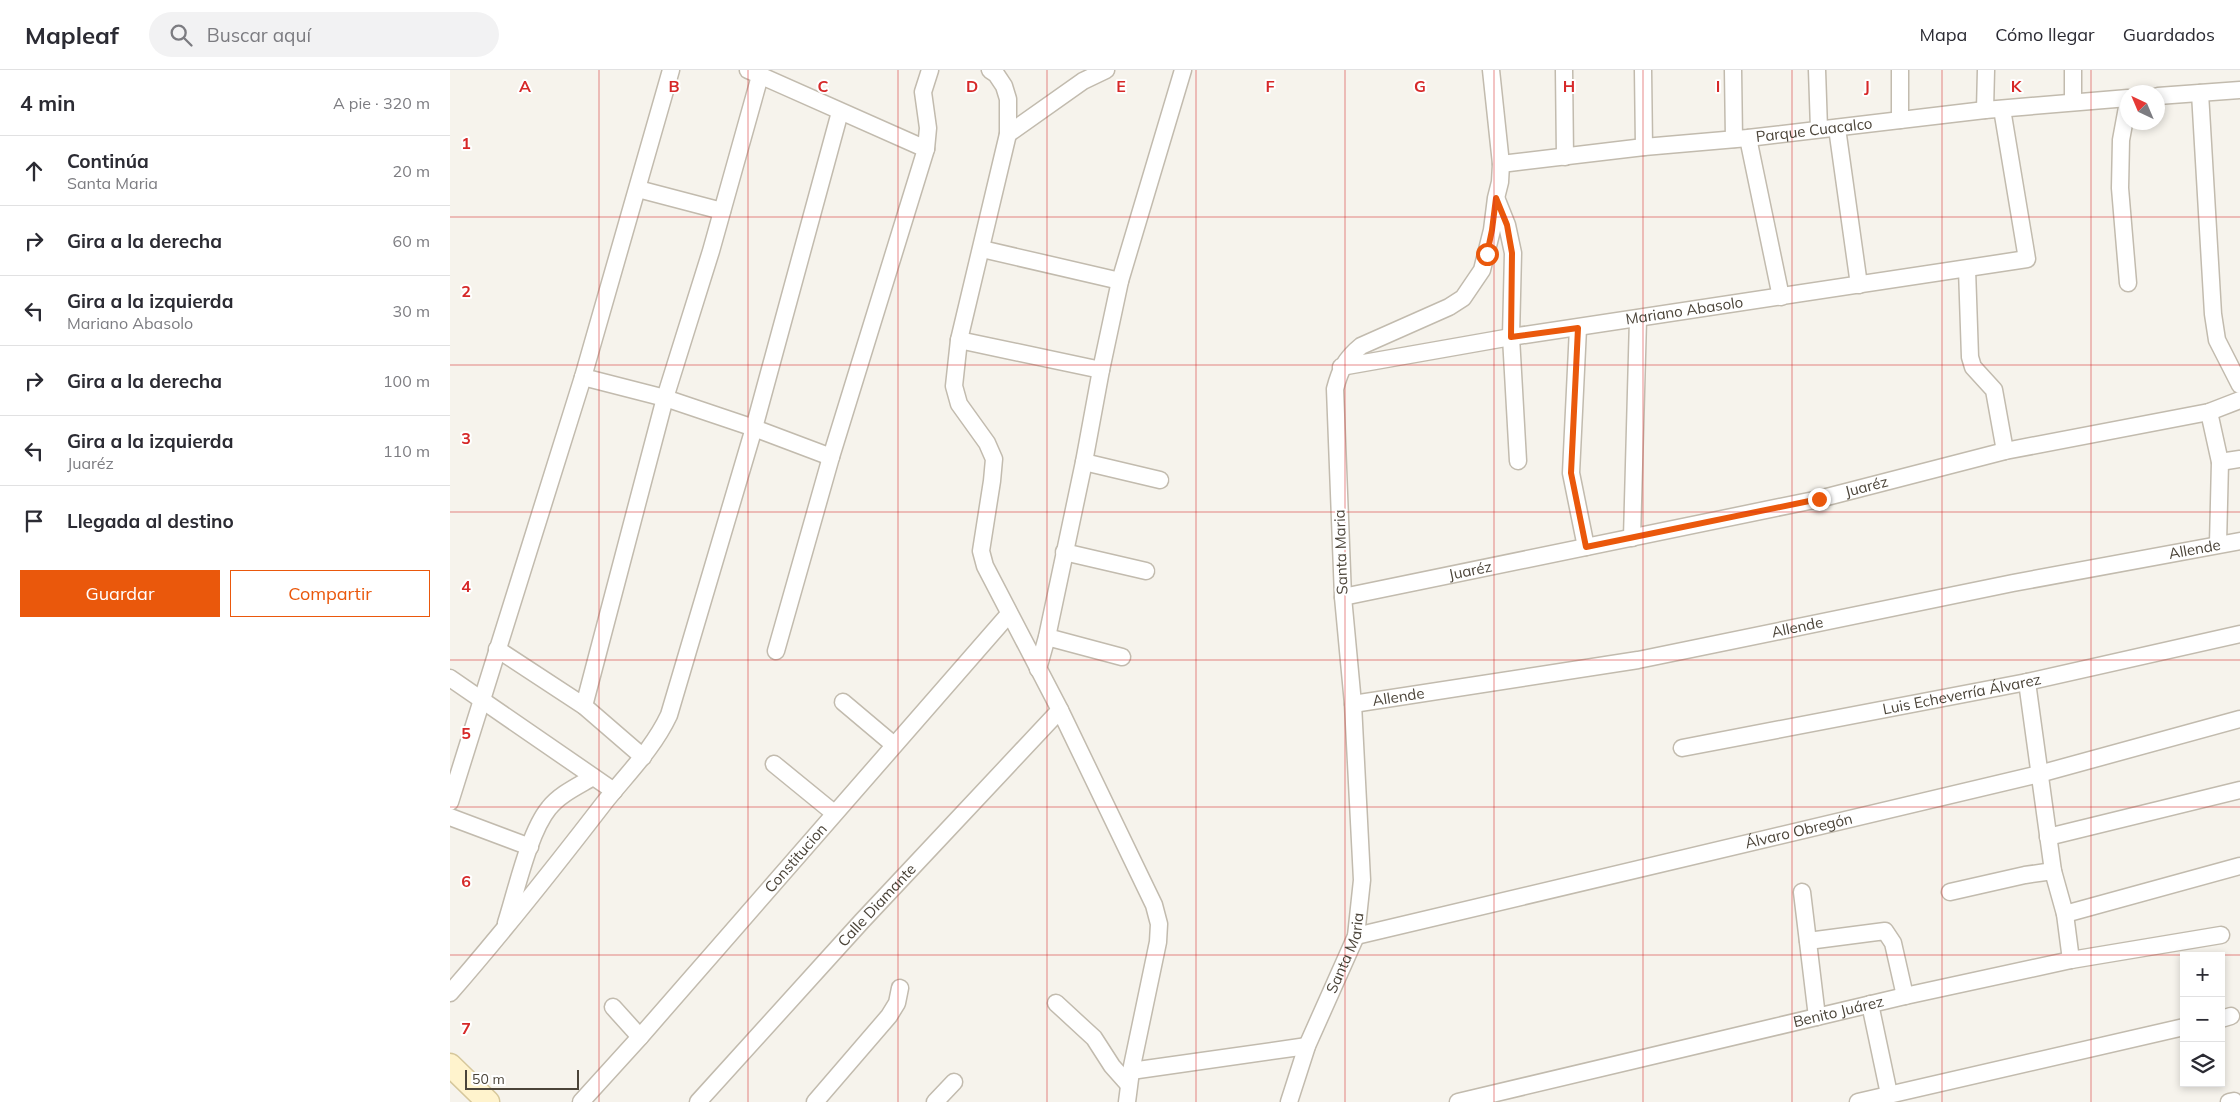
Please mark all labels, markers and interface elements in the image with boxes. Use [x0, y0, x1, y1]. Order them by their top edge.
search box [149, 12, 499, 57]
text: Mapleaf [25, 20, 119, 50]
icon: search [167, 21, 195, 49]
text: Buscar aquí [207, 23, 311, 47]
text: Mapa [1919, 23, 1967, 46]
text: Cómo llegar [1995, 23, 2095, 46]
text: Guardados [2123, 23, 2215, 46]
text: A [519, 76, 531, 96]
text: B [668, 76, 680, 96]
text: C [818, 76, 829, 96]
text: D [966, 76, 978, 96]
text: E [1116, 76, 1126, 96]
text: F [1265, 76, 1275, 96]
text: G [1414, 76, 1426, 96]
text: H [1563, 76, 1575, 96]
text: I [1716, 76, 1720, 96]
text: J [1864, 76, 1870, 96]
text: K [2011, 76, 2023, 96]
north arrow [2120, 85, 2165, 130]
text: 4 min [20, 90, 75, 116]
text: A pie · 320 m [333, 93, 430, 113]
street label: Parque Cuacalco [1755, 113, 1873, 146]
text: 1 [461, 133, 471, 153]
text: Continúa [67, 149, 149, 173]
icon: ahead [20, 157, 48, 185]
text: 20 m [393, 161, 430, 181]
text: Santa Maria [67, 173, 158, 193]
icon: right [20, 227, 48, 255]
text: Gira a la derecha [67, 229, 222, 253]
text: 60 m [393, 231, 430, 251]
route start [1476, 243, 1499, 266]
text: 2 [461, 281, 471, 301]
text: Gira a la izquierda [67, 289, 233, 313]
street label: Mariano Abasolo [1624, 292, 1744, 329]
icon: left [20, 297, 48, 325]
text: 30 m [393, 301, 430, 321]
text: Mariano Abasolo [67, 313, 193, 333]
icon: right [20, 367, 48, 395]
text: Gira a la derecha [67, 369, 222, 393]
text: 100 m [383, 371, 430, 391]
text: 3 [461, 428, 471, 448]
text: Gira a la izquierda [67, 429, 233, 453]
icon: left [20, 437, 48, 465]
text: 110 m [383, 441, 430, 461]
text: Juaréz [67, 453, 114, 473]
street label: Juaréz [1843, 472, 1890, 501]
route end [1808, 488, 1831, 511]
icon: arrive [20, 507, 48, 535]
text: Llegada al destino [67, 509, 234, 533]
street label: Santa Maria [1330, 509, 1351, 595]
street label: Allende [2167, 535, 2222, 563]
street label: Juaréz [1447, 557, 1494, 584]
button: Guardar [20, 570, 220, 617]
button: Compartir [230, 570, 430, 617]
text: 4 [461, 576, 471, 596]
street label: Allende [1770, 612, 1825, 641]
street label: Luis Echeverría Álvarez [1881, 669, 2043, 718]
street label: Allende [1371, 683, 1426, 710]
text: 5 [461, 723, 471, 743]
street label: Álvaro Obregón [1743, 809, 1854, 852]
street label: Constitucion [760, 819, 831, 896]
street label: Calle Diamante [833, 859, 920, 950]
text: 6 [461, 871, 471, 891]
street label: Santa Maria [1322, 912, 1367, 996]
map controls [2180, 952, 2225, 1087]
button: + [2180, 952, 2225, 997]
street label: Benito Juárez [1791, 991, 1886, 1031]
button: − [2180, 997, 2225, 1042]
text: 7 [461, 1018, 471, 1038]
button: layers [2180, 1042, 2225, 1087]
scale bar [465, 1067, 579, 1090]
text: 50 m [472, 1070, 505, 1088]

